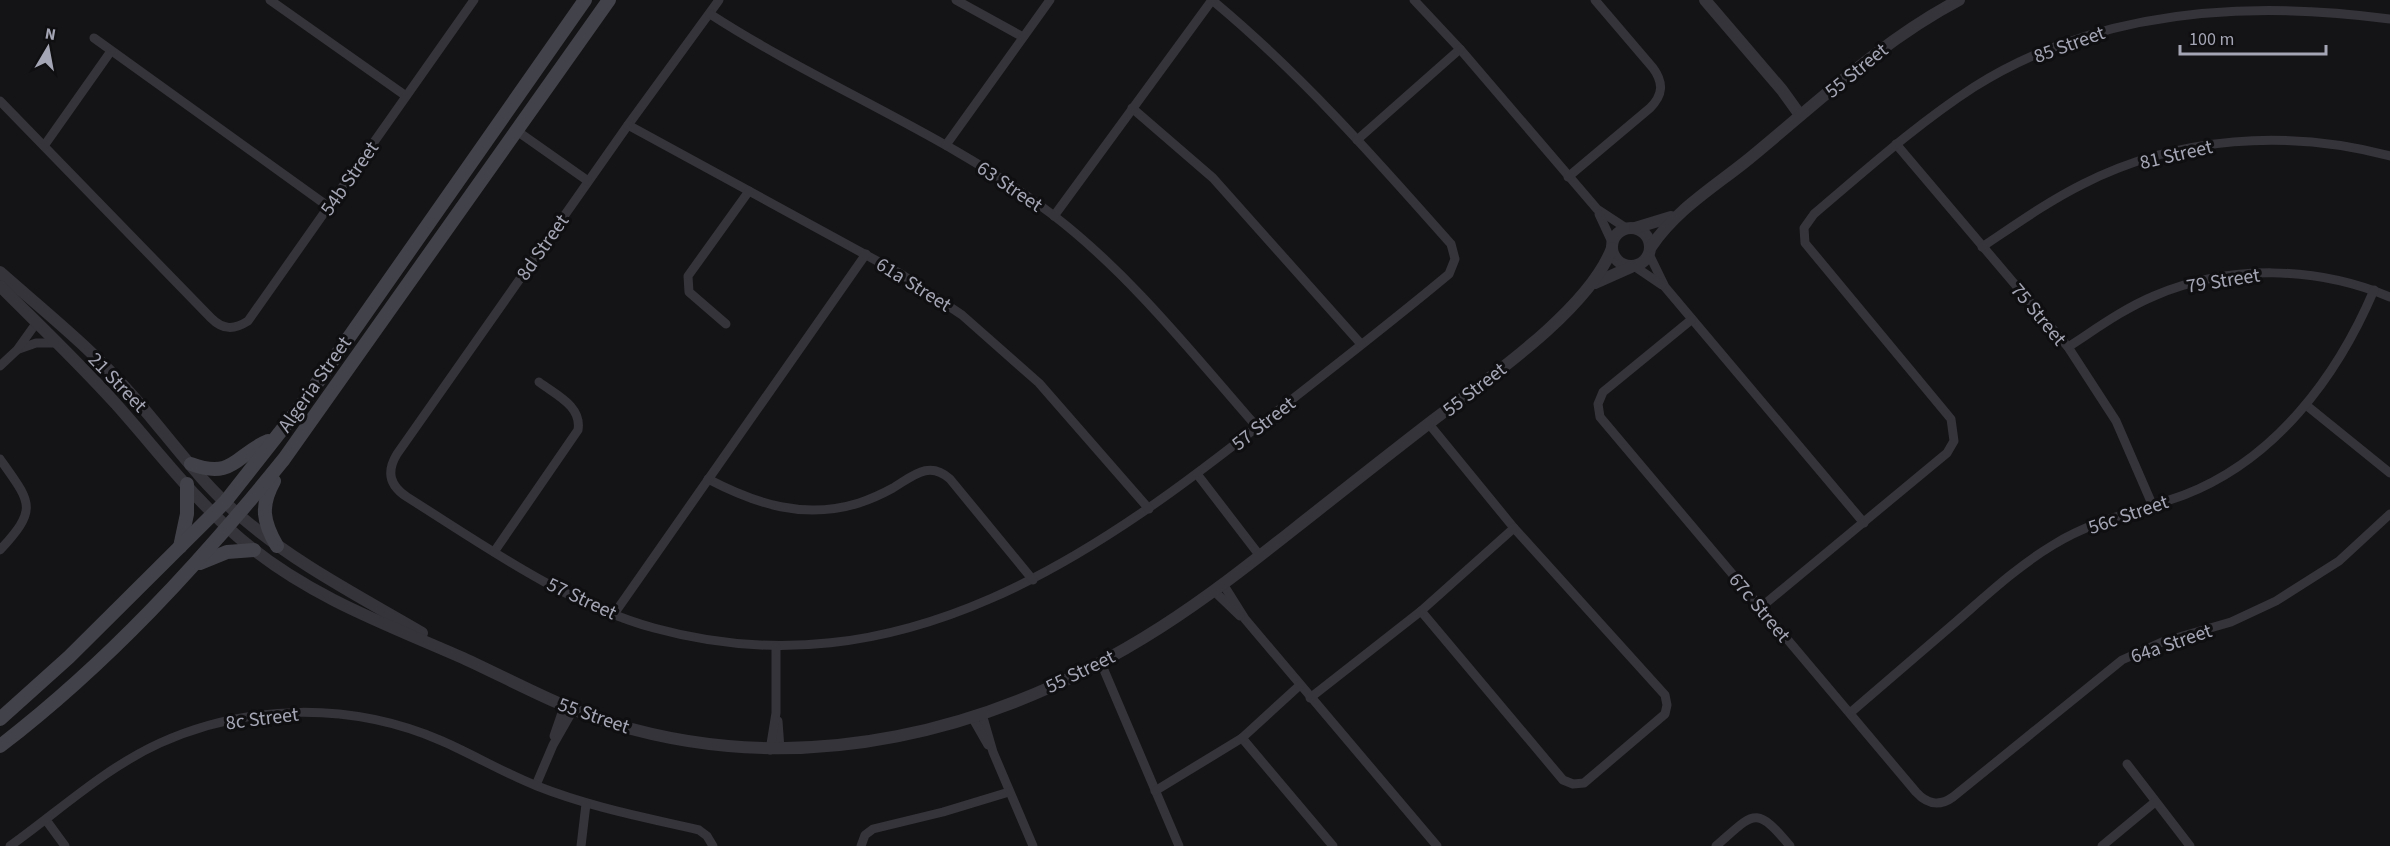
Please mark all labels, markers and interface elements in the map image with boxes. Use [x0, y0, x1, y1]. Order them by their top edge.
north arrow [18, 18, 78, 78]
scale bar [2180, 18, 2326, 56]
street label: 85 Street [2030, 19, 2109, 71]
text: N [43, 22, 58, 46]
text: 100 m [2189, 27, 2234, 52]
street label: 55 Street [1819, 36, 1894, 105]
street label: 81 Street [2137, 133, 2216, 177]
street label: 54b Street [314, 136, 386, 221]
street label: 63 Street [971, 155, 1048, 219]
street label: 8d Street [510, 209, 576, 286]
street label: 61a Street [870, 251, 957, 319]
street label: 79 Street [2184, 261, 2262, 301]
street label: 75 Street [2004, 277, 2073, 352]
street label: Algeria Street [271, 331, 358, 438]
street label: 21 Street [82, 346, 153, 419]
street label: 55 Street [1437, 356, 1513, 424]
street label: 57 Street [1226, 390, 1302, 458]
street label: 56c Street [2084, 488, 2172, 542]
street label: 67c Street [1722, 567, 1797, 649]
street label: 57 Street [542, 571, 621, 627]
street label: 64a Street [2127, 617, 2216, 671]
street label: 55 Street [1041, 643, 1120, 701]
street label: 55 Street [554, 691, 633, 741]
street label: 8c Street [224, 701, 300, 737]

